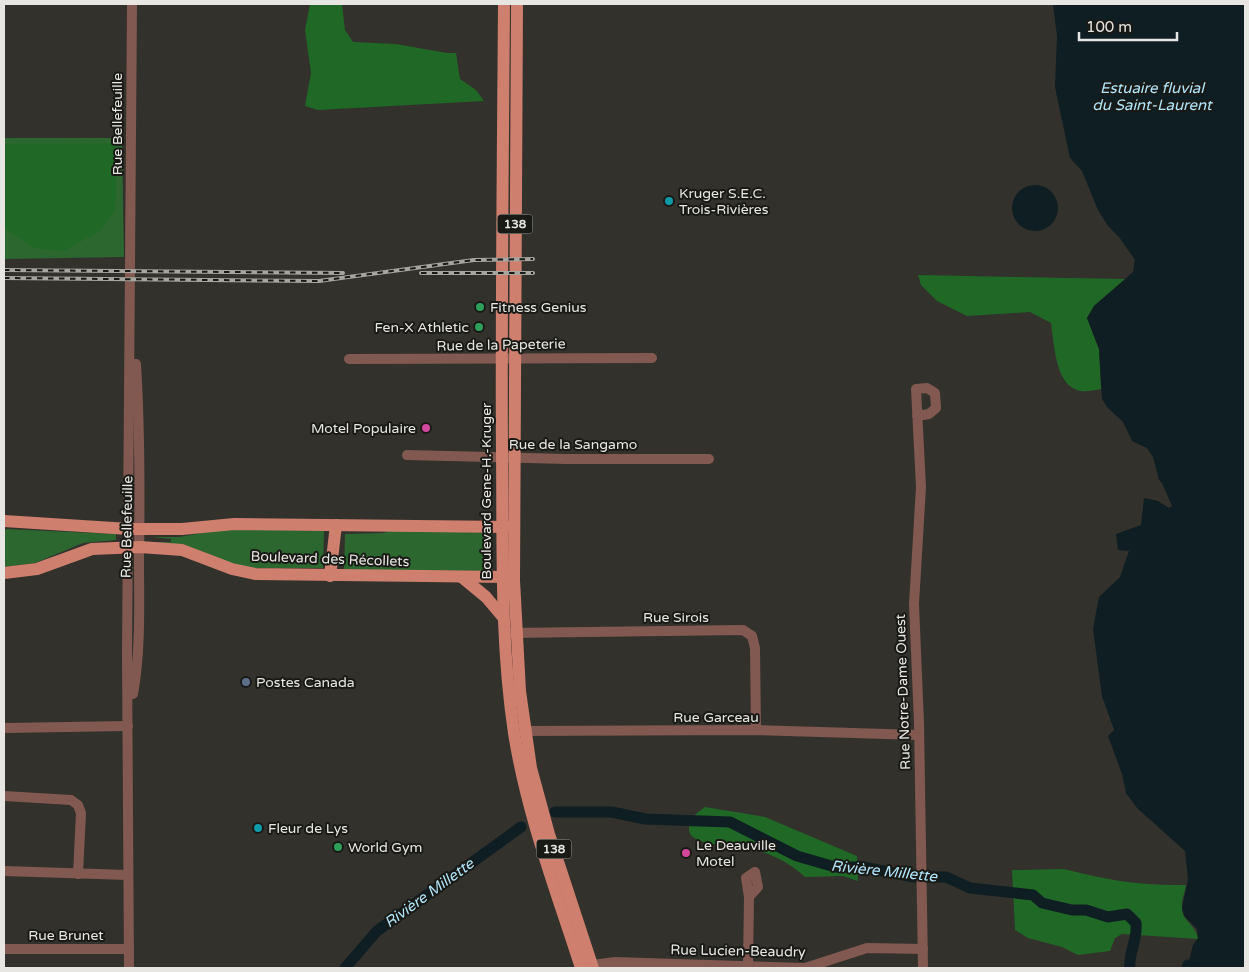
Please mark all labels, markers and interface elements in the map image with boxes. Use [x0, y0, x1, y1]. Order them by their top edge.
scale bar [1079, 10, 1176, 42]
text: 100 m [1086, 18, 1132, 36]
street label: Rue Bellefeuille [109, 73, 126, 175]
water label: Estuaire fluvial du Saint-Laurent [1092, 79, 1214, 114]
place label: Kruger S.E.C. Trois-Rivières [679, 185, 769, 218]
marker: Kruger S.E.C. Trois-Rivières [663, 195, 675, 207]
road number: 138 [498, 214, 532, 233]
place label: Fitness Genius [490, 299, 587, 316]
marker: Fitness Genius [474, 301, 486, 313]
place label: Fen-X Athletic [375, 319, 469, 336]
marker: Fen-X Athletic [473, 321, 485, 333]
street label: Rue de la Papeterie [436, 335, 566, 355]
street label: Boulevard Gene-H.-Kruger [478, 402, 495, 579]
place label: Motel Populaire [311, 420, 416, 437]
marker: Motel Populaire [420, 422, 432, 434]
street label: Rue de la Sangamo [509, 436, 637, 453]
street label: Rue Bellefeuille [118, 476, 136, 578]
street label: Boulevard des Récollets [250, 548, 410, 570]
street label: Rue Sirois [643, 609, 709, 626]
street label: Rue Notre-Dame Ouest [892, 613, 914, 770]
place label: Postes Canada [256, 674, 355, 691]
marker: Postes Canada [240, 676, 252, 688]
street label: Rue Garceau [673, 709, 759, 726]
place label: Fleur de Lys [268, 820, 348, 837]
marker: Fleur de Lys [252, 822, 264, 834]
place label: Le Deauville Motel [696, 837, 776, 870]
place label: World Gym [348, 839, 422, 856]
road number: 138 [536, 840, 572, 859]
marker: World Gym [332, 841, 344, 853]
marker: Le Deauville Motel [680, 847, 692, 859]
water label: Rivière Millette [381, 854, 479, 932]
water label: Rivière Millette [830, 856, 939, 886]
street label: Rue Brunet [28, 927, 104, 944]
street label: Rue Lucien-Beaudry [670, 941, 806, 961]

